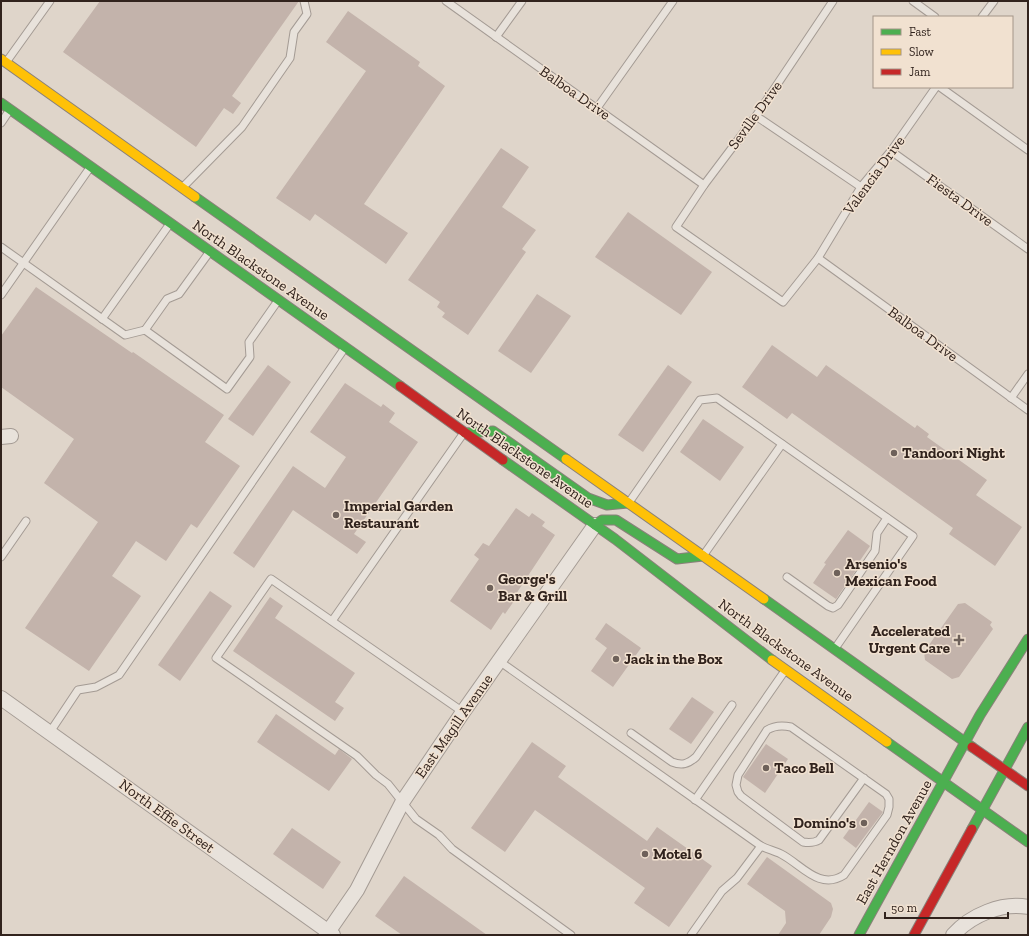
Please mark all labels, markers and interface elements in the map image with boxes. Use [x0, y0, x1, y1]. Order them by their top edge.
legend [873, 16, 1013, 88]
text: Fast [909, 25, 932, 39]
text: Slow [909, 45, 935, 59]
street label: Balboa Drive [536, 62, 614, 124]
text: Jam [909, 65, 931, 79]
street label: Seville Drive [724, 77, 786, 153]
street label: Valencia Drive [839, 132, 909, 219]
street label: Fiesta Drive [923, 170, 997, 230]
street label: North Blackstone Avenue [189, 216, 333, 324]
street label: Balboa Drive [885, 303, 961, 365]
street label: North Blackstone Avenue [453, 404, 597, 512]
place label: Tandoori Night [902, 444, 1006, 462]
marker: Tandoori Night [889, 448, 899, 458]
place label: Imperial Garden Restaurant [344, 497, 453, 532]
marker: Imperial Garden Restaurant [331, 510, 341, 520]
place label: Arsenio's Mexican Food [845, 555, 937, 590]
marker: Arsenio's Mexican Food [832, 568, 842, 578]
place label: George's Bar & Grill [498, 570, 567, 605]
marker: George's Bar & Grill [485, 583, 495, 593]
street label: North Blackstone Avenue [715, 595, 857, 705]
place label: Accelerated Urgent Care [868, 622, 950, 657]
marker: Accelerated Urgent Care [953, 634, 965, 646]
place label: Jack in the Box [624, 650, 723, 668]
marker: Jack in the Box [611, 654, 621, 664]
street label: East Magill Avenue [411, 671, 497, 781]
place label: Taco Bell [774, 759, 834, 777]
marker: Taco Bell [761, 763, 771, 773]
street label: North Effie Street [116, 775, 219, 857]
street label: East Herndon Avenue [852, 777, 936, 907]
place label: Domino's [793, 814, 856, 832]
marker: Domino's [859, 818, 869, 828]
place label: Motel 6 [653, 845, 702, 863]
marker: Motel 6 [640, 849, 650, 859]
scale bar [885, 894, 1008, 920]
text: 50 m [891, 901, 918, 915]

